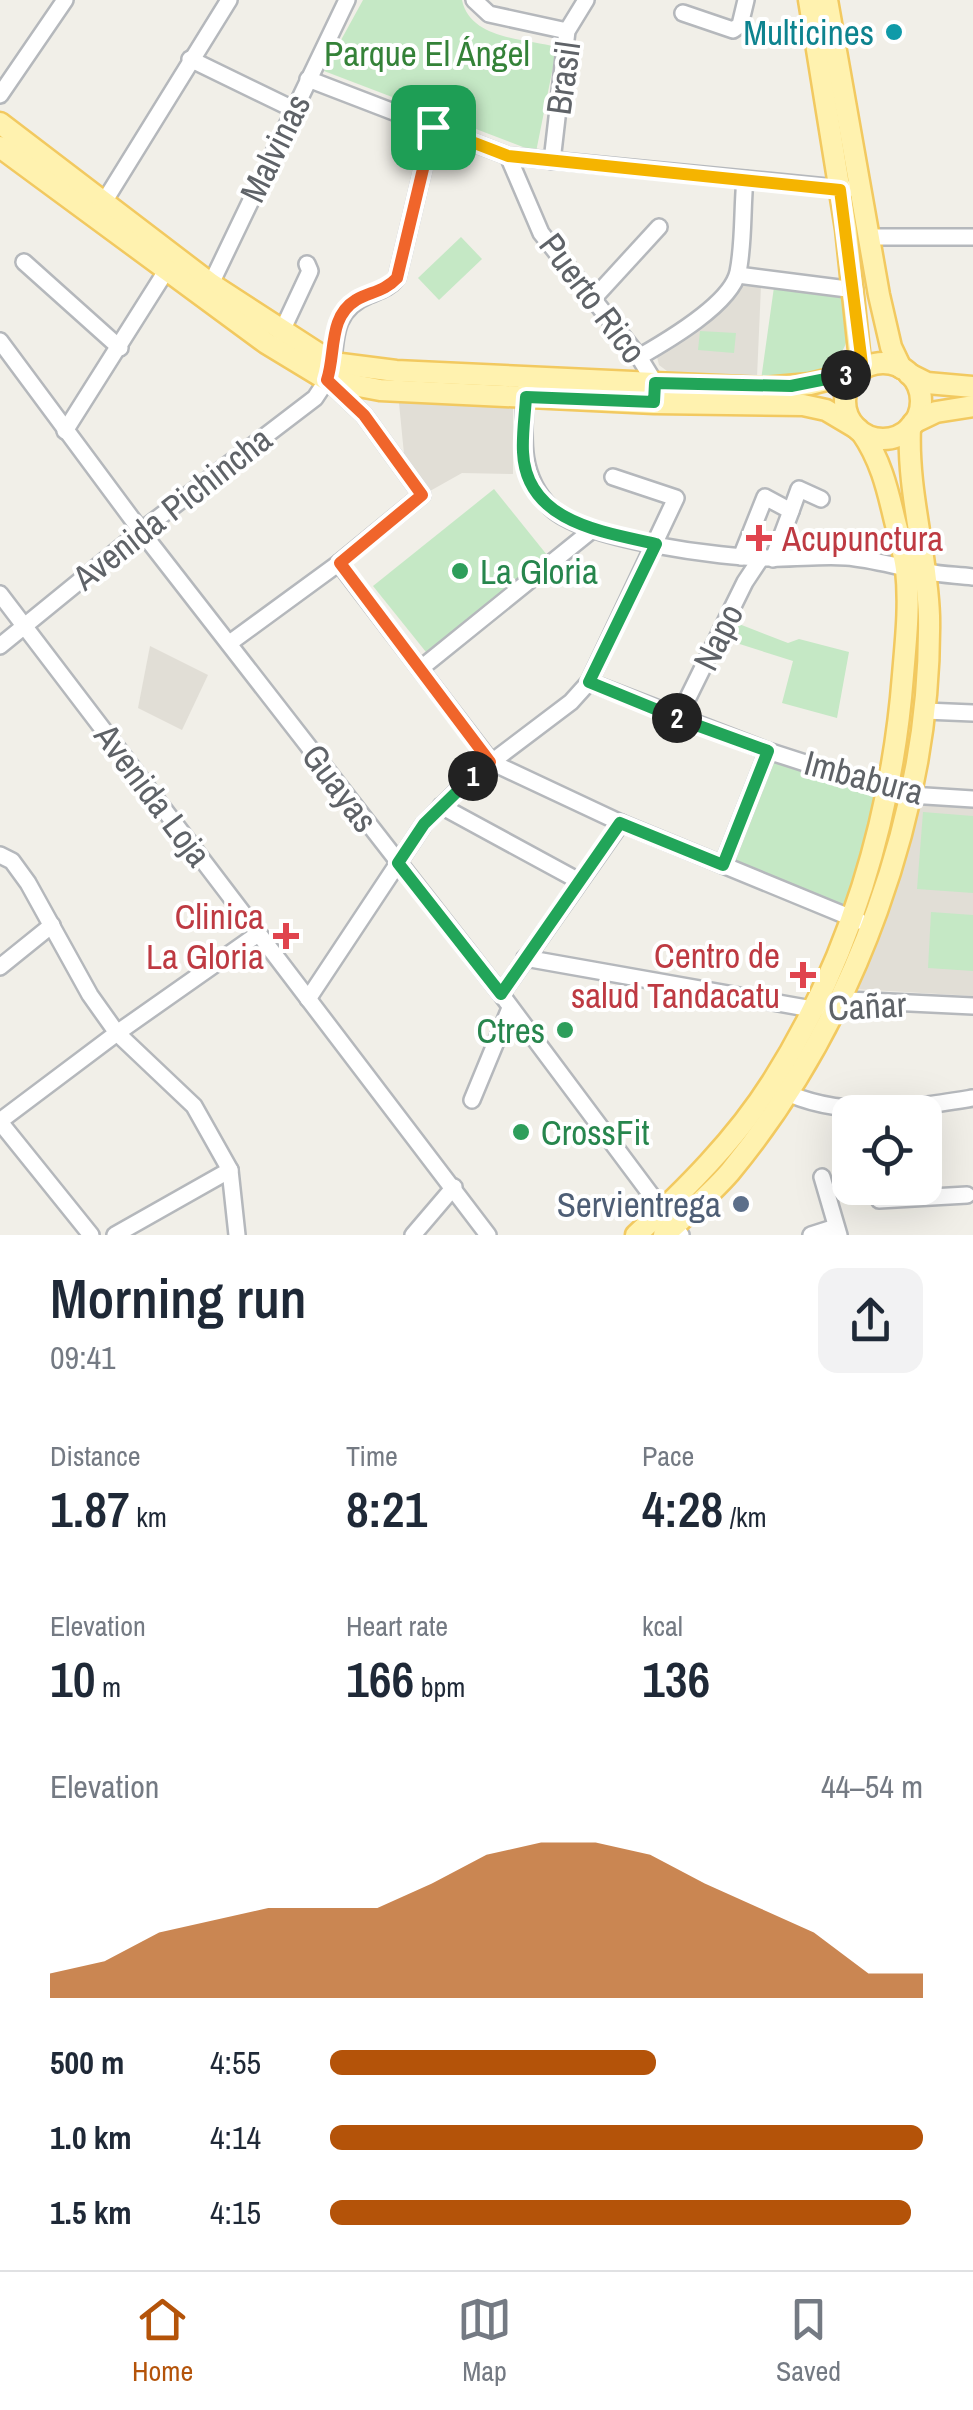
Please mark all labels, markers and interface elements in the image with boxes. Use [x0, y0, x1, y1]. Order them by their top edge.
place label: Multicines [743, 9, 874, 56]
marker: Multicines [883, 21, 905, 43]
park label: Parque El Ángel [324, 30, 530, 77]
street label: Brasil [535, 38, 591, 118]
pin [391, 85, 476, 170]
street label: Malvinas [229, 86, 321, 210]
icon: arrive [406, 100, 461, 155]
street label: Puerto Rico [529, 223, 657, 373]
pin: 3 [821, 350, 871, 400]
text: 3 [840, 356, 852, 394]
street label: Avenida Pichincha [62, 415, 281, 601]
place label: Acupunctura [781, 515, 943, 562]
marker: Acupunctura [746, 525, 772, 551]
place label: La Gloria [480, 548, 598, 595]
marker: La Gloria [449, 560, 471, 582]
street label: Napo [682, 596, 754, 678]
pin: 2 [652, 693, 702, 743]
text: 2 [671, 699, 683, 737]
street label: Avenida Loja [83, 713, 222, 876]
street label: Guayas [291, 734, 389, 842]
street label: Imbabura [799, 739, 929, 815]
pin: 1 [448, 751, 498, 801]
text: 1 [467, 757, 479, 795]
place label: Clinica La Gloria [146, 893, 264, 980]
marker: Clinica La Gloria [273, 923, 299, 949]
place label: Centro de salud Tandacatu [571, 932, 780, 1019]
marker: Centro de salud Tandacatu [790, 962, 816, 988]
street label: Cañar [827, 980, 908, 1032]
place label: Ctres [476, 1007, 545, 1054]
marker: Ctres [554, 1019, 576, 1041]
map controls [832, 1095, 942, 1205]
button: locate [832, 1095, 942, 1205]
place label: CrossFit [541, 1109, 649, 1156]
marker: CrossFit [510, 1121, 532, 1143]
place label: Servientrega [557, 1181, 721, 1228]
marker: Servientrega [730, 1193, 752, 1215]
text: Morning run [50, 1261, 306, 1335]
button: share [818, 1268, 923, 1373]
text: 09:41 [50, 1336, 116, 1379]
text: Distance [50, 1437, 141, 1475]
text: Time [346, 1437, 398, 1475]
text: Pace [642, 1437, 694, 1475]
text: 1.87 [50, 1475, 130, 1543]
text: 8:21 [346, 1475, 427, 1543]
text: 4:28 [642, 1475, 723, 1543]
text: km [130, 1498, 167, 1536]
text: /km [723, 1498, 767, 1536]
text: Elevation [50, 1607, 146, 1645]
text: Heart rate [346, 1607, 448, 1645]
text: kcal [642, 1607, 683, 1645]
text: 10 [50, 1645, 96, 1713]
text: 166 [346, 1645, 414, 1713]
text: 136 [642, 1645, 710, 1713]
text: m [96, 1668, 121, 1706]
text: bpm [414, 1668, 465, 1706]
text: Elevation [50, 1765, 159, 1808]
text: 44–54 m [821, 1765, 923, 1808]
text: 500 m [50, 2041, 124, 2084]
text: 4:55 [210, 2041, 261, 2084]
text: 1.0 km [50, 2116, 132, 2159]
text: 4:14 [210, 2116, 261, 2159]
text: 1.5 km [50, 2191, 132, 2234]
text: 4:15 [210, 2191, 261, 2234]
tab: Home [132, 2292, 193, 2390]
tab: Map [457, 2292, 512, 2390]
tab: Saved [776, 2292, 841, 2390]

